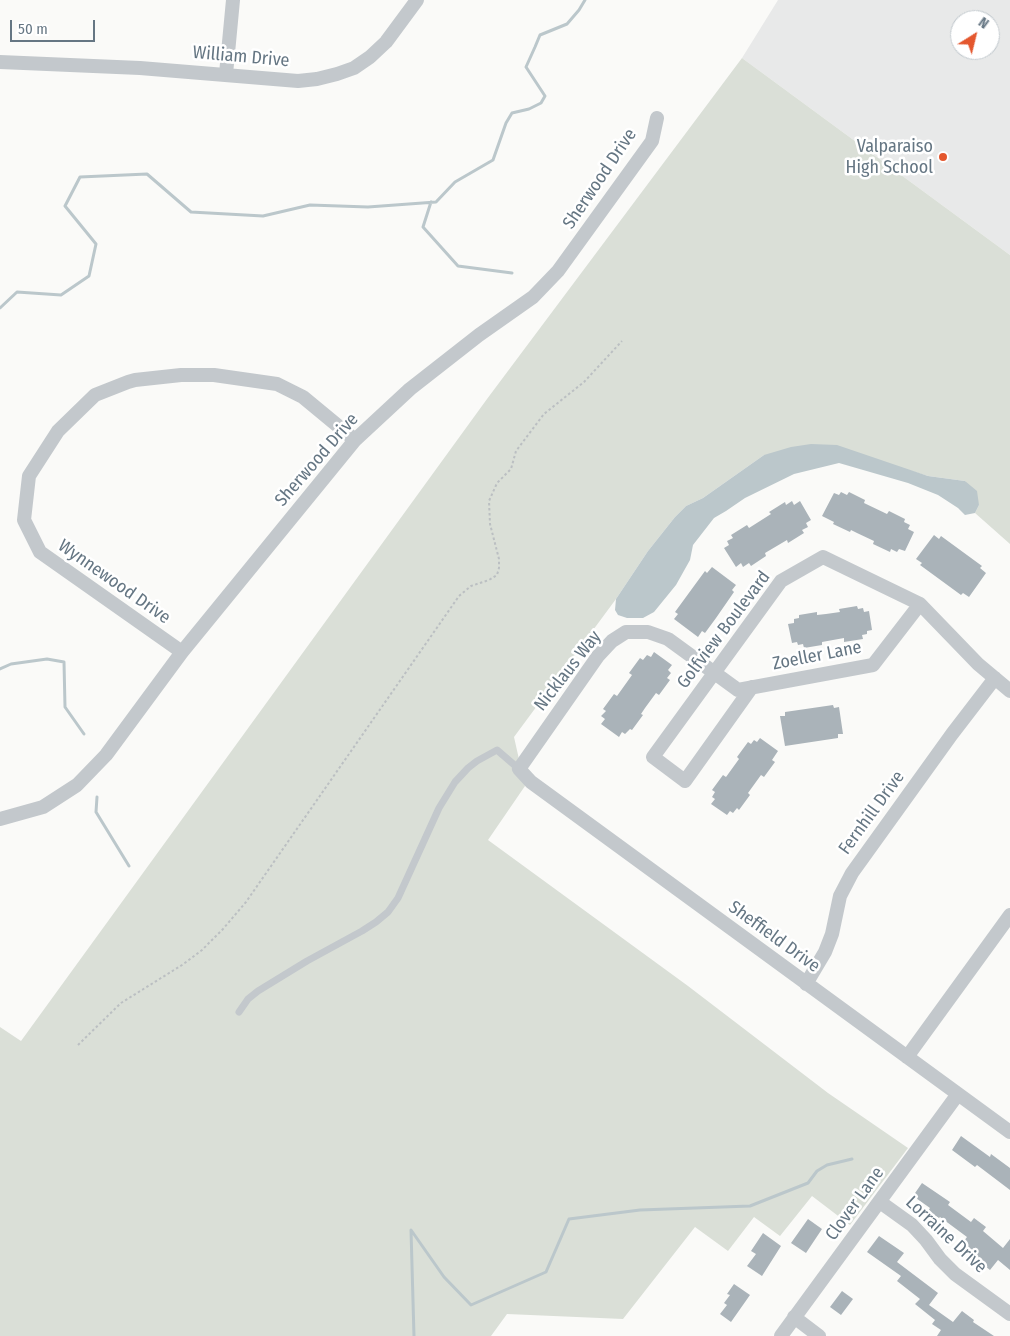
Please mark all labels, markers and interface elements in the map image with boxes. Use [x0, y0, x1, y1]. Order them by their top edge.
scale bar [12, 10, 98, 42]
north arrow [950, 10, 1000, 60]
text: N [975, 14, 992, 33]
text: 50 m [18, 20, 48, 38]
street label: William Drive [192, 42, 290, 72]
street label: Sherwood Drive [559, 125, 641, 233]
place label: Valparaiso High School [846, 136, 933, 178]
marker: Valparaiso High School [937, 151, 949, 163]
street label: Sherwood Drive [271, 409, 363, 511]
street label: Wynnewood Drive [54, 535, 174, 629]
street label: Golfview Boulevard [673, 567, 775, 693]
street label: Nicklaus Way [530, 627, 606, 715]
street label: Zoeller Lane [771, 637, 863, 675]
street label: Fernhill Drive [835, 767, 909, 859]
street label: Sheffield Drive [724, 897, 824, 977]
street label: Clover Lane [821, 1163, 889, 1245]
street label: Lorraine Drive [901, 1192, 991, 1278]

